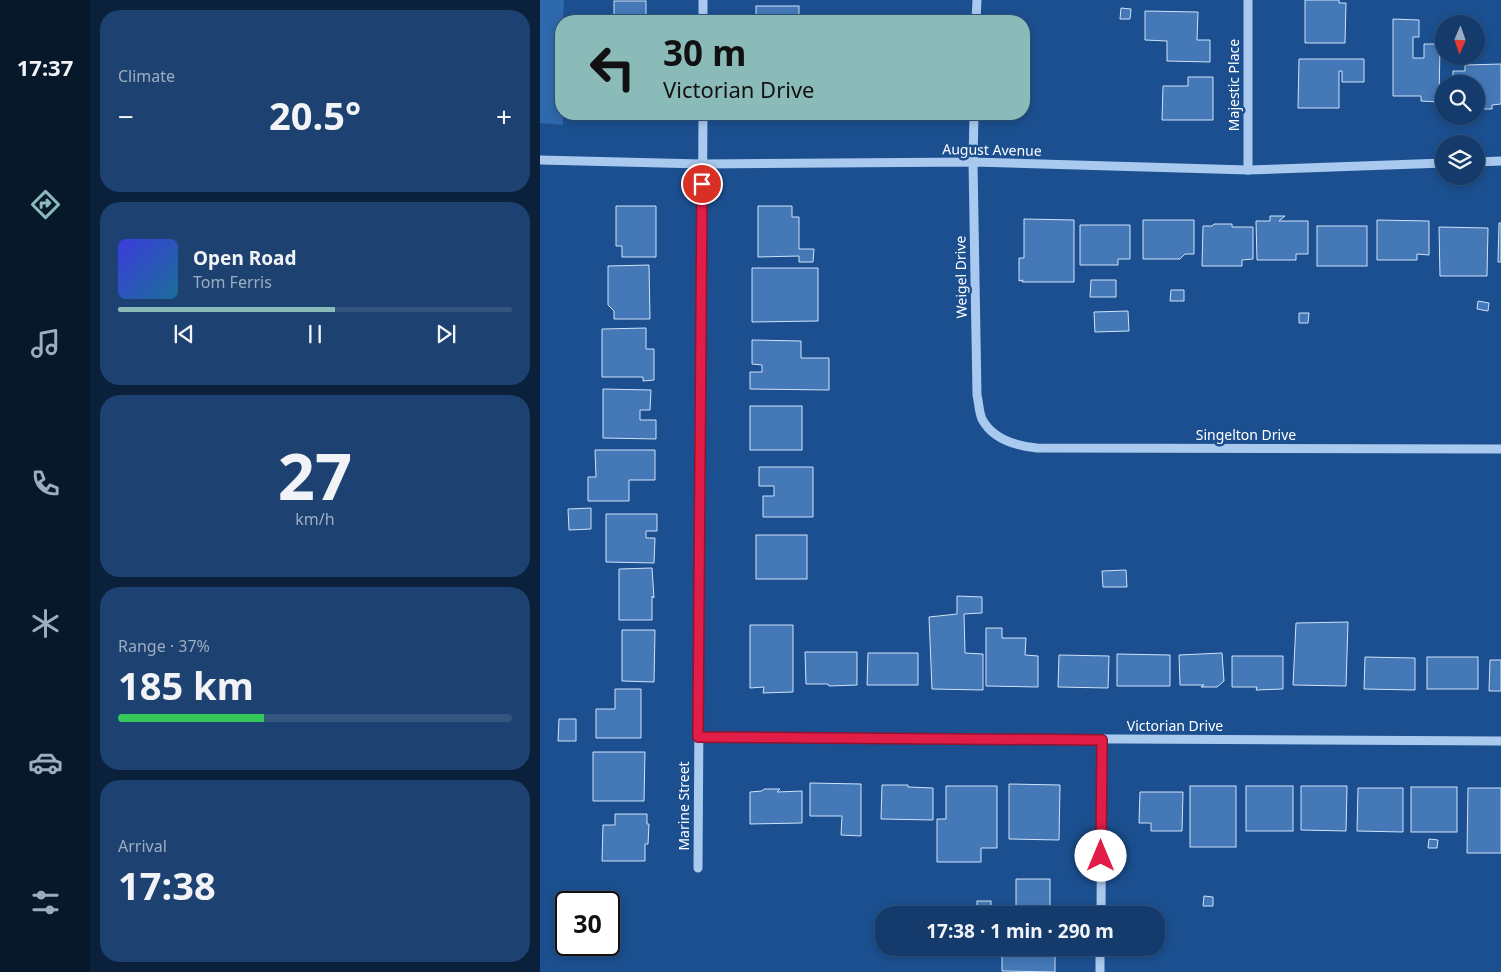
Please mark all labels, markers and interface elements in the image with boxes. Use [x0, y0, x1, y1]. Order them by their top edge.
north arrow [1435, 15, 1485, 65]
map controls [1435, 15, 1485, 185]
text: 30 m [663, 29, 746, 76]
icon: left [580, 35, 645, 100]
street label: Majestic Place [1224, 39, 1243, 131]
text: 17:37 [17, 52, 73, 82]
text: Climate [118, 65, 175, 87]
text: Victorian Drive [663, 74, 815, 104]
button: search [1435, 75, 1485, 125]
text: 20.5° [269, 89, 361, 141]
text: − [118, 97, 134, 135]
text: + [496, 97, 512, 135]
button: layers [1435, 135, 1485, 185]
street label: August Avenue [942, 139, 1042, 160]
pin [681, 163, 723, 205]
icon: arrive [688, 170, 716, 198]
icon: directions [28, 187, 63, 222]
street label: Weigel Drive [950, 235, 971, 318]
text: Open Road [193, 245, 296, 271]
text: Tom Ferris [193, 271, 272, 293]
icon: previous [170, 320, 198, 348]
icon: pause [301, 320, 329, 348]
icon: next [432, 320, 460, 348]
icon: music [28, 326, 63, 361]
street label: Singelton Drive [1196, 425, 1296, 444]
text: 27 [278, 431, 352, 519]
icon: phone [28, 466, 63, 501]
text: km/h [295, 508, 335, 530]
icon: climate [28, 606, 63, 641]
text: Range · 37% [118, 635, 210, 657]
text: 185 km [118, 659, 254, 711]
street label: Victorian Drive [1127, 716, 1223, 735]
icon: car [28, 745, 63, 780]
street label: Marine Street [674, 761, 693, 851]
position arrow [1074, 829, 1126, 881]
text: Arrival [118, 835, 167, 857]
text: 17:38 [118, 859, 216, 911]
icon: filters [28, 885, 63, 920]
speed limit sign: 30 [555, 891, 620, 956]
text: 17:38 · 1 min · 290 m [926, 918, 1114, 944]

